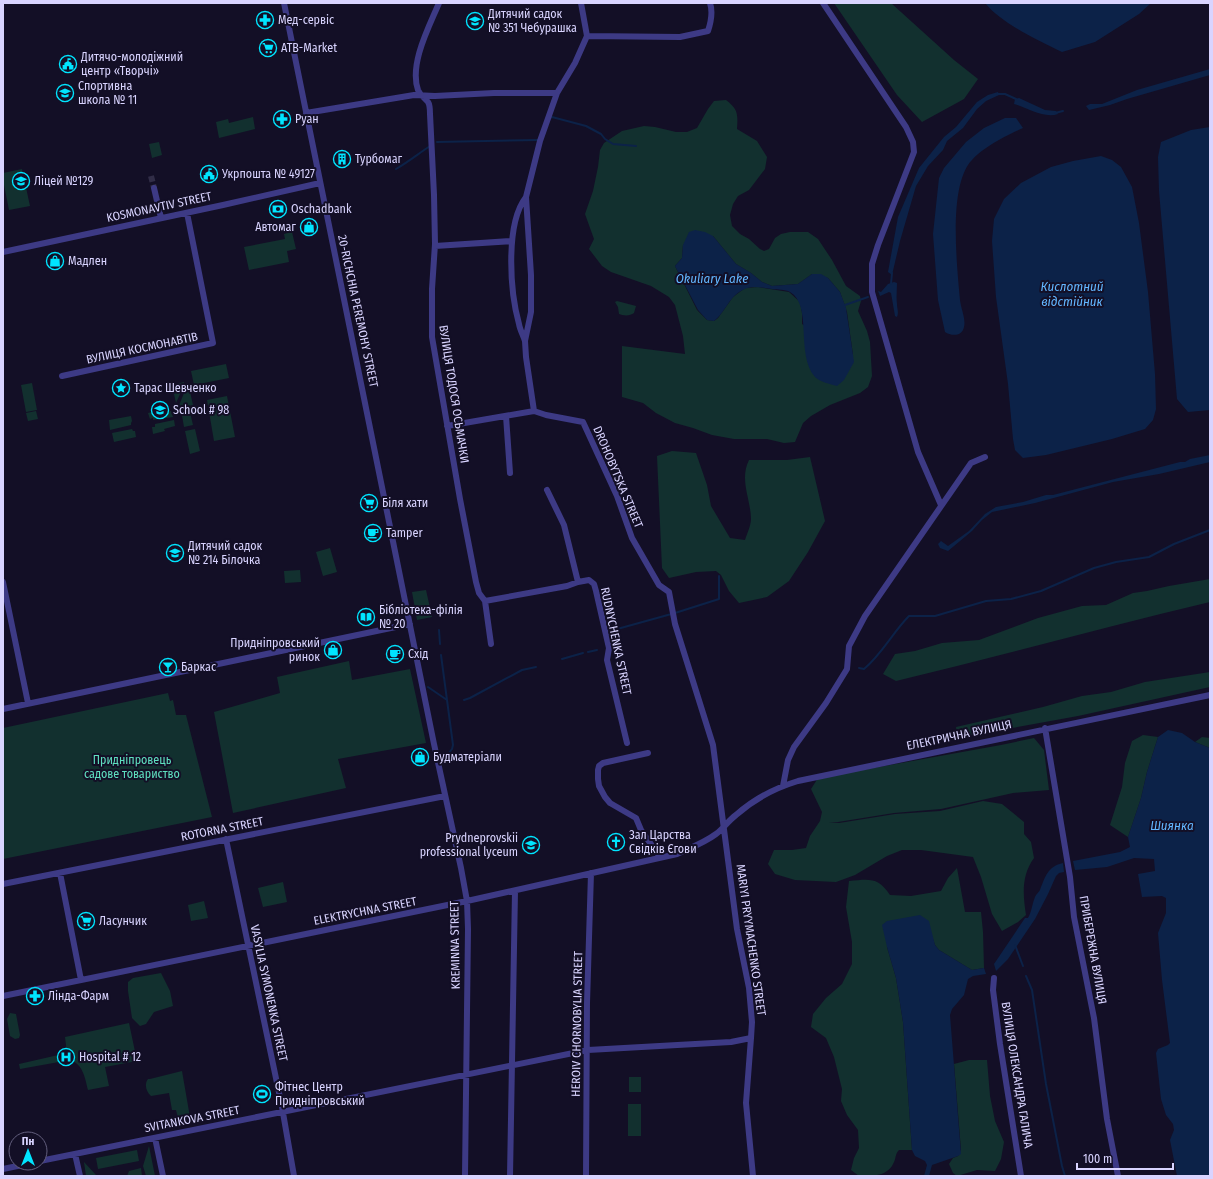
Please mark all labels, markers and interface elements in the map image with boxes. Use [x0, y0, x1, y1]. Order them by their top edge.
place label: Дитячий садок № 351 Чебурашка [487, 7, 577, 35]
pharmacy icon: Мед-сервіс [255, 10, 275, 30]
school or university icon: Дитячий садок № 351 Чебурашка [465, 11, 485, 31]
place label: Мед-сервіс [278, 13, 334, 27]
supermarket icon: ATB-Market [258, 38, 278, 58]
place label: ATB-Market [281, 41, 337, 55]
place label: Дитячо-молодіжний центр «Творчі» [80, 50, 183, 78]
public building icon: Дитячо-молодіжний центр «Творчі» [58, 54, 78, 74]
place label: Спортивна школа № 11 [78, 79, 137, 107]
school or university icon: Спортивна школа № 11 [55, 83, 75, 103]
pharmacy icon: Руан [272, 109, 292, 129]
place label: Руан [295, 112, 319, 126]
building icon: Турбомаг [332, 149, 352, 169]
place label: Турбомаг [355, 152, 403, 166]
public building icon: Укрпошта № 49127 [199, 164, 219, 184]
place label: Укрпошта № 49127 [221, 167, 315, 181]
school or university icon: Ліцей №129 [11, 171, 31, 191]
place label: Ліцей №129 [34, 174, 93, 188]
street label: KOSMONAVTIV STREET [105, 189, 213, 225]
bank icon: Oschadbank [268, 199, 288, 219]
place label: Oschadbank [291, 202, 352, 216]
shop icon: Автомаг [299, 217, 319, 237]
place label: Автомаг [255, 220, 296, 234]
street label: 20-RICHCHIA PEREMOHY STREET [335, 234, 381, 389]
shop icon: Мадлен [45, 251, 65, 271]
place label: Мадлен [68, 254, 107, 268]
water label: Okuliary Lake [676, 271, 748, 286]
water label: Кислотний відстійник [1041, 279, 1104, 309]
street label: ВУЛИЦЯ ТОДОСЯ ОСЬМАЧКИ [436, 324, 472, 464]
street label: ВУЛИЦЯ КОСМОНАВТІВ [85, 329, 200, 367]
place icon: Тарас Шевченко [111, 378, 131, 398]
place label: Тарас Шевченко [134, 381, 217, 395]
school or university icon: School # 98 [150, 400, 170, 420]
place label: School # 98 [173, 403, 229, 417]
street label: DROHOBYTSKA STREET [590, 424, 646, 530]
supermarket icon: Біля хати [359, 493, 379, 513]
place label: Біля хати [382, 496, 428, 510]
cafe icon: Tamper [363, 523, 383, 543]
place label: Tamper [386, 526, 423, 540]
place label: Дитячий садок № 214 Білочка [187, 539, 263, 567]
school or university icon: Дитячий садок № 214 Білочка [165, 543, 185, 563]
street label: RUDNYCHENKA STREET [598, 586, 634, 697]
place label: Бібліотека-філія № 20 [379, 603, 463, 631]
library icon: Бібліотека-філія № 20 [356, 607, 376, 627]
place label: Придніпровський ринок [230, 636, 320, 664]
shop icon: Придніпровський ринок [323, 640, 343, 660]
cafe icon: Схід [385, 644, 405, 664]
place label: Схід [408, 647, 428, 661]
bar icon: Баркас [158, 657, 178, 677]
place label: Баркас [181, 660, 216, 674]
street label: ЕЛЕКТРИЧНА ВУЛИЦЯ [905, 717, 1013, 753]
shop icon: Будматеріали [410, 747, 430, 767]
place label: Будматеріали [433, 750, 502, 764]
park label: Придніпровець садове товариство [84, 753, 180, 781]
street label: ROTORNA STREET [180, 814, 265, 844]
water label: Шиянка [1150, 818, 1194, 833]
place label: Зал Царства Свідків Єгови [629, 828, 697, 856]
place label: Prydneprovskii professional lyceum [420, 831, 518, 859]
church icon: Зал Царства Свідків Єгови [606, 832, 626, 852]
school or university icon: Prydneprovskii professional lyceum [521, 835, 541, 855]
street label: MARIYI PRYYMACHENKO STREET [733, 863, 769, 1017]
street label: ELEKTRYCHNA STREET [312, 894, 418, 928]
street label: ПРИБЕРЕЖНА ВУЛИЦЯ [1077, 895, 1109, 1005]
street label: KREMINNA STREET [447, 900, 463, 989]
supermarket icon: Ласунчик [76, 911, 96, 931]
place label: Ласунчик [99, 914, 147, 928]
street label: VASYLIA SYMONENKA STREET [248, 923, 290, 1063]
street label: HEROIV CHORNOBYLIA STREET [569, 951, 585, 1097]
pharmacy icon: Лінда-Фарм [25, 986, 45, 1006]
place label: Лінда-Фарм [48, 989, 109, 1003]
street label: ВУЛИЦЯ ОЛЕКСАНДРА ГАЛИЧА [999, 1001, 1036, 1150]
hospital icon: Hospital # 12 [56, 1047, 76, 1067]
place label: Hospital # 12 [79, 1050, 141, 1064]
place label: Фітнес Центр Придніпровський [275, 1080, 365, 1108]
sports icon: Фітнес Центр Придніпровський [252, 1084, 272, 1104]
street label: SVITANKOVA STREET [143, 1103, 241, 1135]
north arrow [8, 1131, 48, 1171]
text: Пн [22, 1135, 34, 1148]
scale bar [1077, 1145, 1173, 1171]
text: 100 m [1083, 1152, 1112, 1166]

